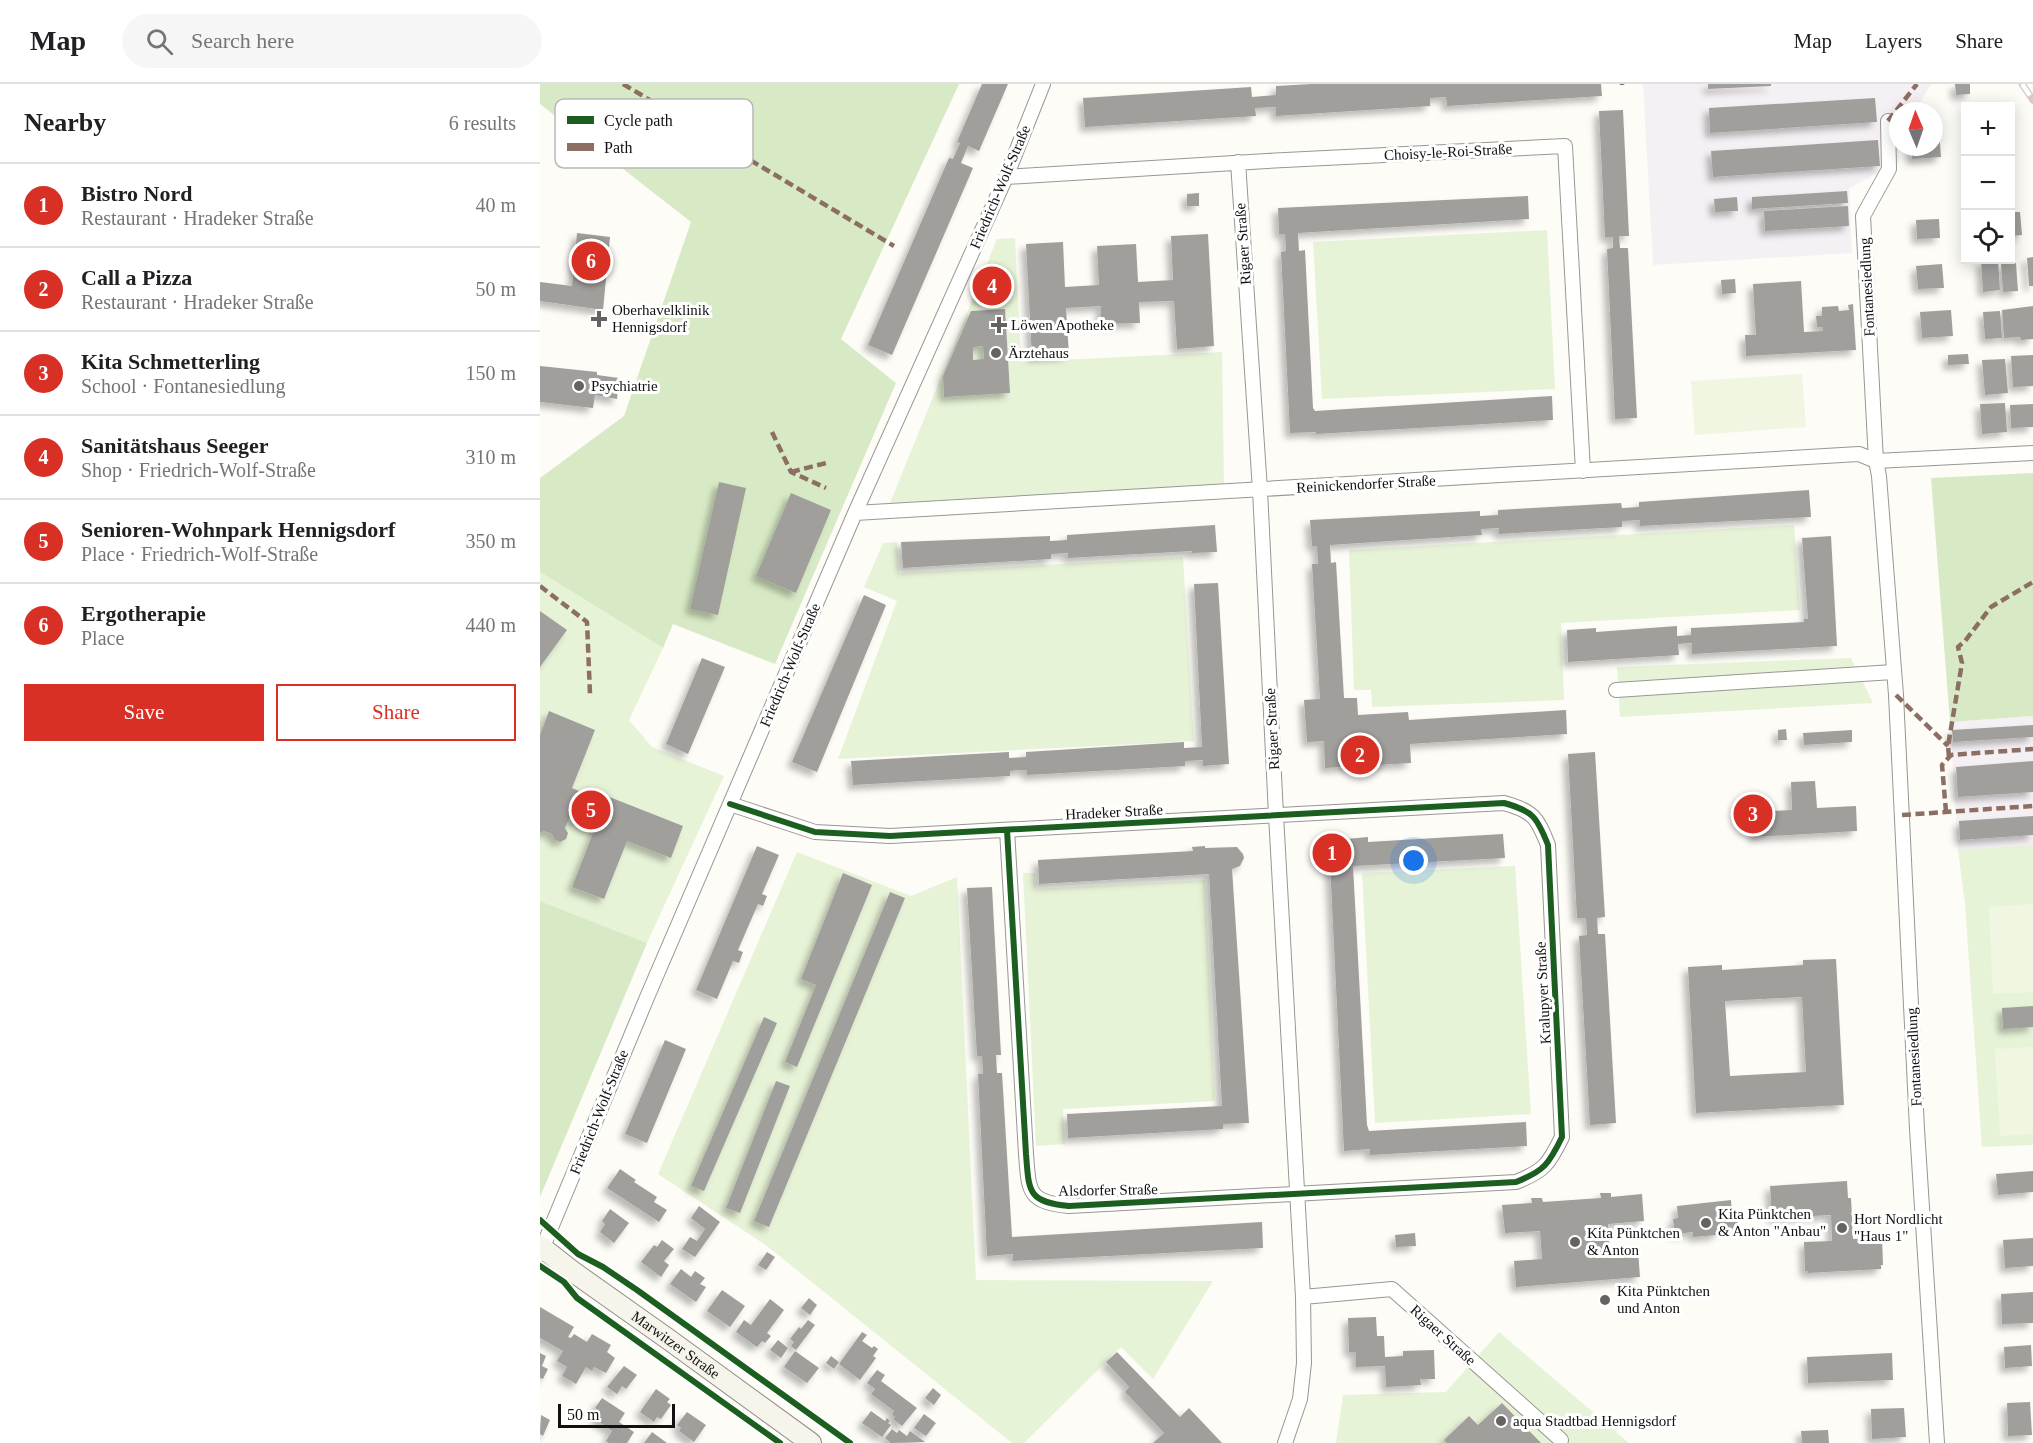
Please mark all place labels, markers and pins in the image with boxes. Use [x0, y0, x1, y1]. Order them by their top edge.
pin: 6 [572, 238, 610, 284]
pin: 4 [972, 264, 1012, 308]
place label: Oberhavelklinik Hennigsdorf [612, 302, 710, 335]
marker: Oberhavelklinik Hennigsdorf [590, 310, 608, 328]
place label: Löwen Apotheke [1011, 317, 1114, 333]
marker: Löwen Apotheke [992, 318, 1006, 332]
place label: Ärztehaus [1008, 345, 1069, 361]
marker: Ärztehaus [989, 346, 1003, 360]
place label: Psychiatrie [591, 378, 658, 394]
marker: Psychiatrie [572, 379, 586, 393]
pin: 2 [1340, 732, 1380, 778]
pin: 5 [572, 788, 610, 832]
pin: 3 [1734, 792, 1772, 836]
pin: 1 [1312, 830, 1352, 876]
place label: Kita Pünktchen & Anton "Anbau" [1718, 1206, 1826, 1239]
place label: Hort Nordlicht "Haus 1" [1854, 1211, 1944, 1244]
marker: Kita Pünktchen & Anton "Anbau" [1699, 1216, 1713, 1230]
marker: Hort Nordlicht "Haus 1" [1835, 1221, 1849, 1235]
place label: Kita Pünktchen & Anton [1587, 1225, 1680, 1258]
marker: Kita Pünktchen & Anton [1568, 1235, 1582, 1249]
place label: Kita Pünktchen und Anton [1617, 1283, 1710, 1316]
marker: Kita Pünktchen und Anton [1598, 1293, 1612, 1307]
place label: aqua Stadtbad Hennigsdorf [1513, 1413, 1676, 1429]
marker: aqua Stadtbad Hennigsdorf [1494, 1414, 1508, 1428]

